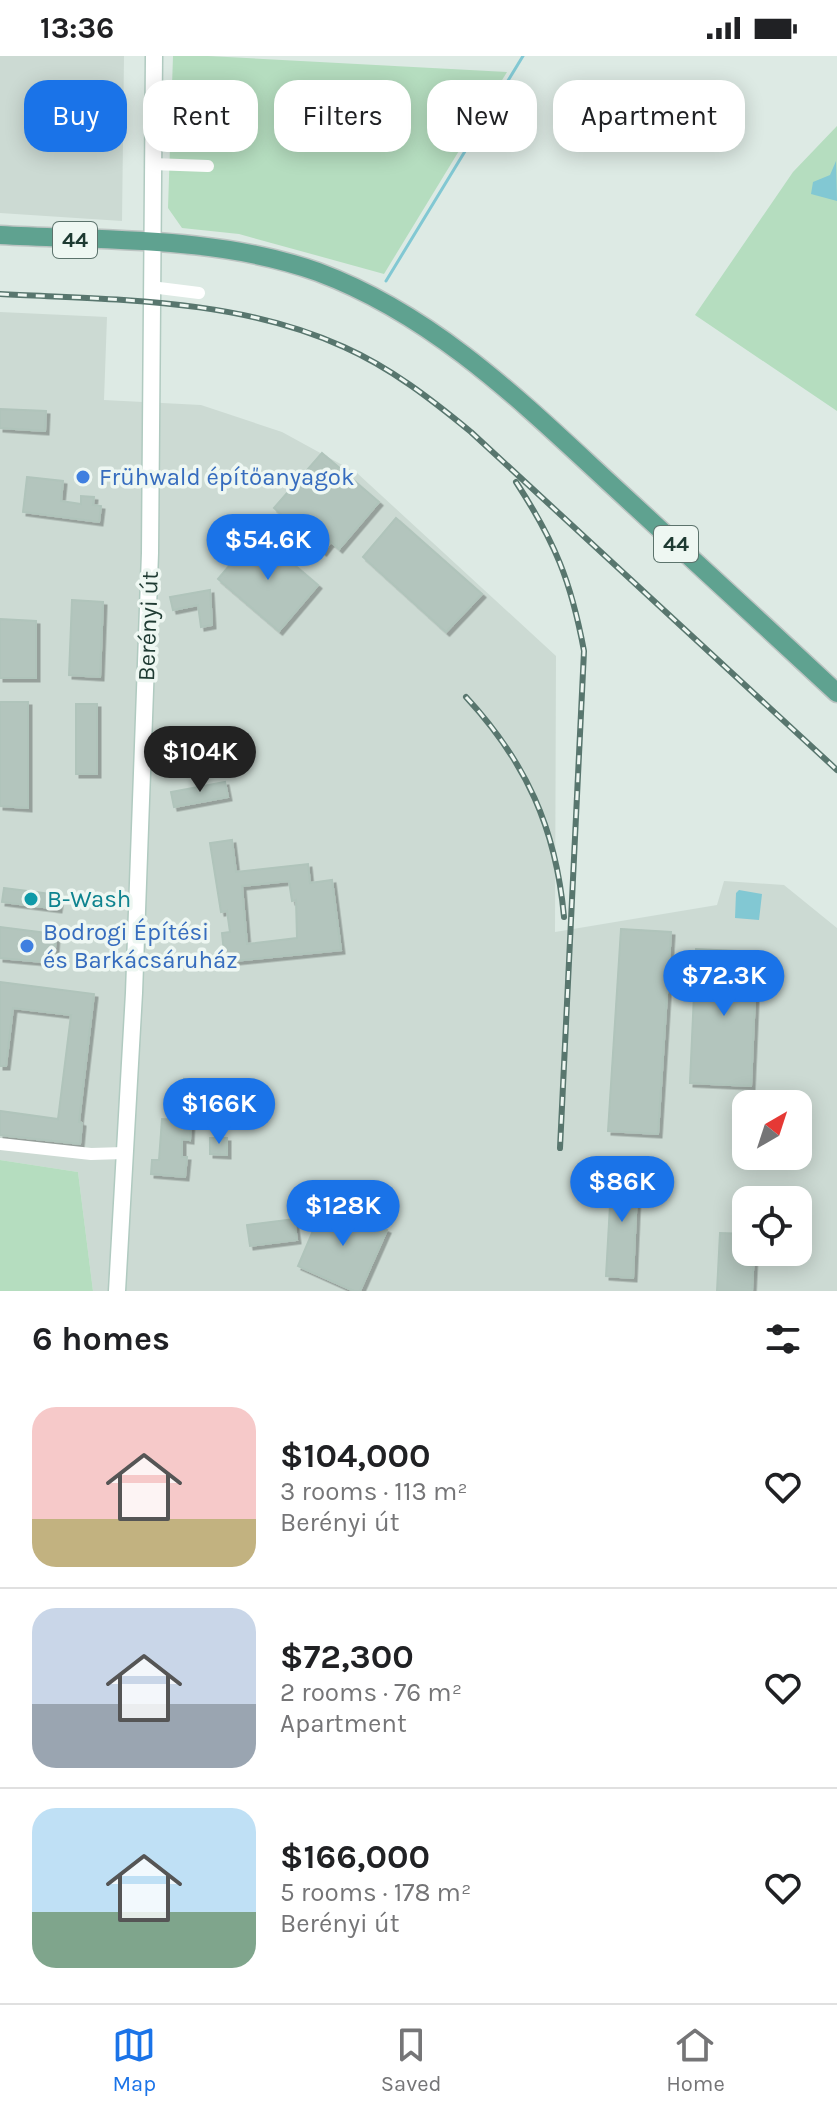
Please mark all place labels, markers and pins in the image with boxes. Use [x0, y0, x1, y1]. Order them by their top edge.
place label: Frühwald építőanyagok [99, 463, 354, 491]
marker: Frühwald építőanyagok [74, 468, 92, 486]
pin: $54.6K [203, 514, 333, 582]
pin: $104K [144, 726, 256, 794]
place label: B-Wash [47, 885, 131, 913]
marker: B-Wash [22, 890, 40, 908]
place label: Bodrogi Építési és Barkácsáruház [43, 917, 238, 974]
marker: Bodrogi Építési és Barkácsáruház [18, 937, 36, 955]
pin: $72.3K [659, 950, 789, 1018]
pin: $166K [163, 1078, 275, 1146]
pin: $86K [575, 1156, 669, 1224]
pin: $128K [287, 1180, 399, 1248]

